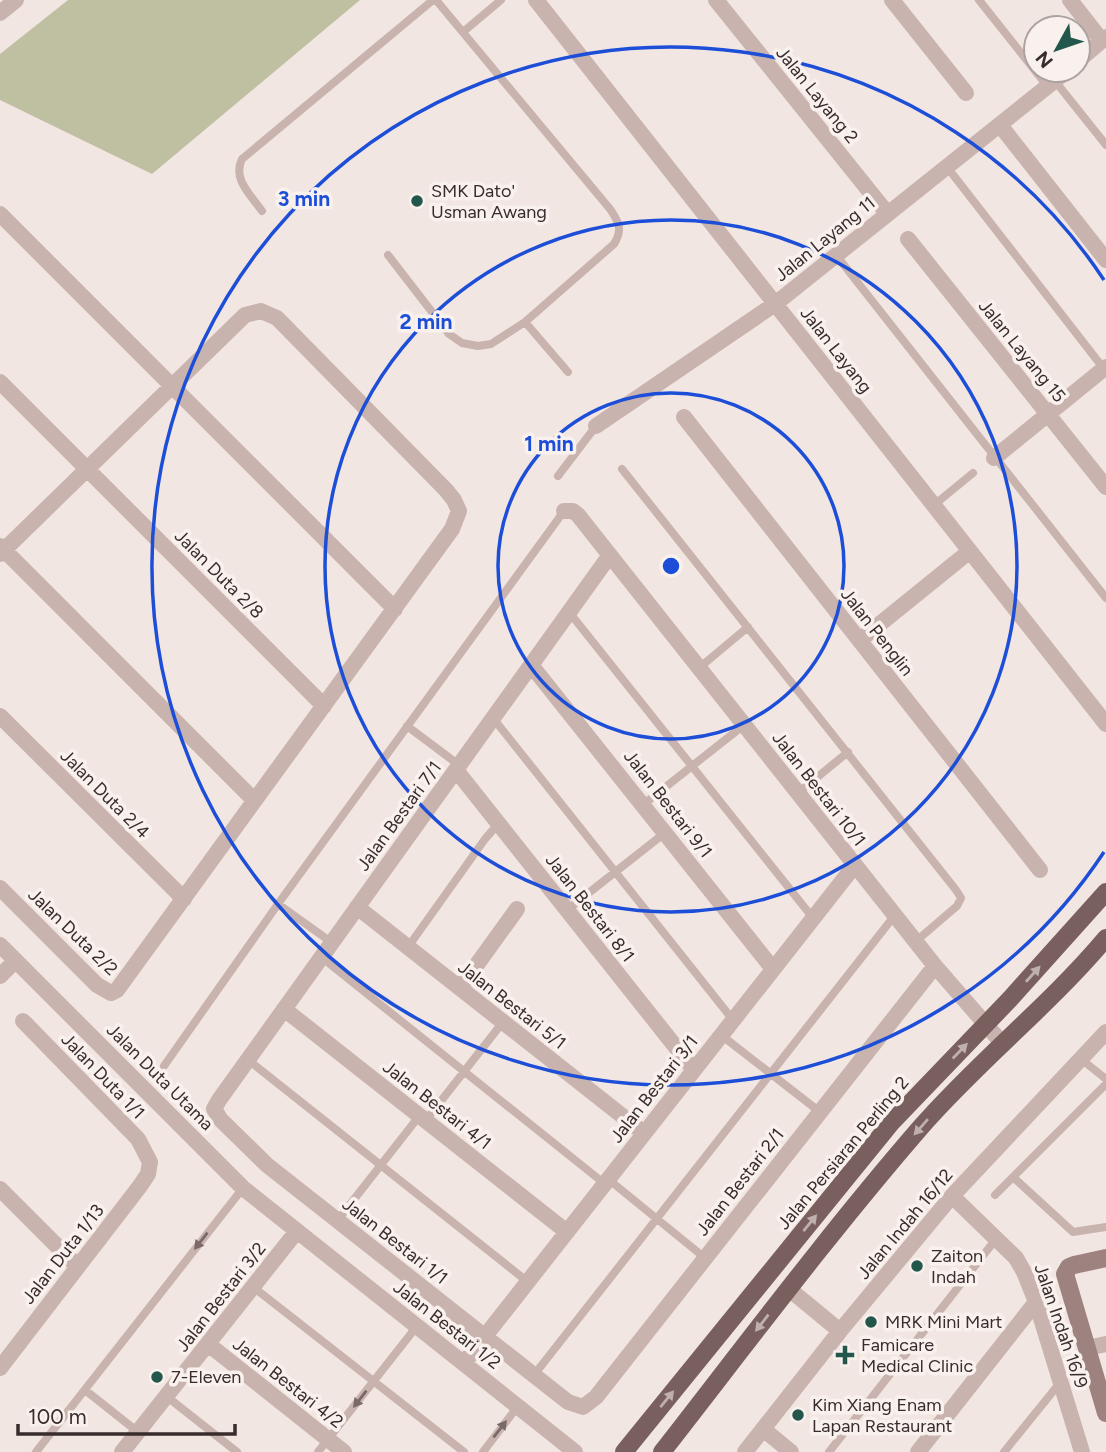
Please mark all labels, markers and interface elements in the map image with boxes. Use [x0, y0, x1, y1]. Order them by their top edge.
north arrow [1022, 14, 1092, 84]
street label: Jalan Layang 2 [771, 42, 863, 148]
text: N [1031, 47, 1058, 73]
place label: SMK Dato' Usman Awang [431, 180, 547, 223]
text: 3 min [278, 186, 330, 211]
street label: Jalan Layang 11 [770, 192, 880, 286]
marker: SMK Dato' Usman Awang [409, 193, 425, 209]
street label: Jalan Layang 15 [974, 295, 1070, 407]
street label: Jalan Layang [795, 302, 877, 398]
text: 2 min [400, 309, 452, 334]
text: 1 min [524, 431, 574, 456]
street label: Jalan Duta 2/8 [170, 525, 268, 623]
centre of rings [659, 554, 683, 578]
street label: Jalan Penglin [836, 584, 918, 680]
street label: Jalan Bestari 10/1 [767, 727, 871, 851]
street label: Jalan Duta 2/4 [56, 745, 154, 843]
street label: Jalan Bestari 9/1 [619, 746, 717, 862]
street label: Jalan Bestari 7/1 [352, 757, 446, 875]
street label: Jalan Bestari 8/1 [541, 849, 639, 967]
street label: Jalan Duta 2/2 [24, 884, 122, 980]
street label: Jalan Bestari 5/1 [454, 956, 570, 1054]
one-way arrow [1025, 965, 1041, 983]
street label: Jalan Duta Utama [102, 1019, 218, 1135]
street label: Jalan Duta 1/1 [57, 1029, 149, 1123]
street label: Jalan Bestari 3/1 [605, 1031, 703, 1147]
one-way arrow [951, 1043, 967, 1060]
street label: Jalan Bestari 4/1 [378, 1056, 496, 1154]
street label: Jalan Persiaran Perling 2 [772, 1072, 914, 1234]
one-way arrow [914, 1119, 929, 1136]
street label: Jalan Bestari 2/1 [691, 1124, 789, 1240]
street label: Jalan Indah 16/12 [852, 1164, 958, 1284]
street label: Jalan Bestari 1/1 [338, 1193, 452, 1289]
street label: Jalan Duta 1/13 [17, 1200, 109, 1308]
one-way arrow [803, 1214, 818, 1232]
one-way arrow [194, 1232, 209, 1250]
street label: Jalan Bestari 3/2 [171, 1238, 271, 1356]
place label: Zaiton Indah [931, 1245, 983, 1288]
marker: Zaiton Indah [909, 1258, 925, 1274]
street label: Jalan Indah 16/9 [1029, 1261, 1093, 1391]
street label: Jalan Bestari 1/2 [389, 1276, 505, 1374]
place label: MRK Mini Mart [885, 1311, 1002, 1333]
one-way arrow [756, 1314, 770, 1332]
marker: MRK Mini Mart [863, 1314, 879, 1330]
street label: Jalan Bestari 4/2 [228, 1333, 348, 1433]
place label: Famicare Medical Clinic [861, 1334, 973, 1377]
marker: Famicare Medical Clinic [835, 1345, 855, 1365]
place label: 7-Eleven [171, 1366, 241, 1388]
marker: 7-Eleven [149, 1369, 165, 1385]
one-way arrow [354, 1390, 368, 1408]
one-way arrow [659, 1391, 674, 1408]
scale bar [18, 1392, 234, 1436]
place label: Kim Xiang Enam Lapan Restaurant [812, 1394, 953, 1437]
text: 100 m [28, 1404, 87, 1429]
marker: Kim Xiang Enam Lapan Restaurant [790, 1407, 806, 1423]
one-way arrow [493, 1420, 507, 1438]

